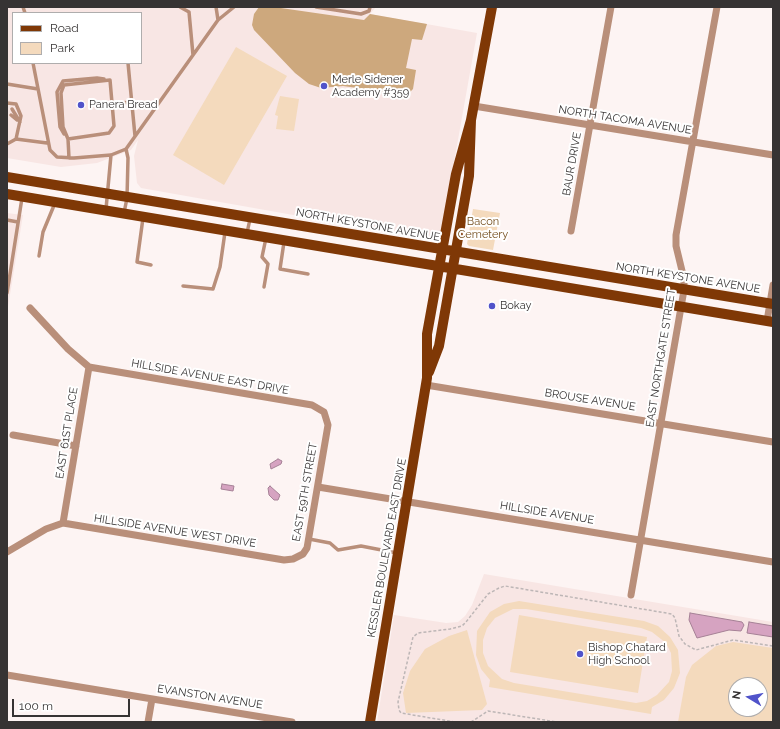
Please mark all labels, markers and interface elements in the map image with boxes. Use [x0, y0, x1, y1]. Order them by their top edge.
legend [12, 12, 142, 64]
text: Road [50, 21, 79, 35]
text: Park [50, 41, 75, 55]
place label: Merle Sidener Academy #359 [332, 73, 409, 99]
marker: Merle Sidener Academy #359 [319, 81, 329, 91]
place label: Panera Bread [89, 98, 158, 112]
marker: Panera Bread [76, 100, 86, 110]
street label: NORTH TACOMA AVENUE [557, 103, 693, 137]
street label: BAUR DRIVE [560, 131, 584, 197]
street label: NORTH KEYSTONE AVENUE [295, 206, 441, 244]
park label: Bacon Cemetery [458, 215, 508, 241]
street label: NORTH KEYSTONE AVENUE [615, 260, 761, 296]
street label: EAST NORTHGATE STREET [644, 288, 678, 428]
place label: Bokay [500, 299, 531, 313]
marker: Bokay [487, 301, 497, 311]
street label: HILLSIDE AVENUE EAST DRIVE [130, 357, 290, 397]
street label: EAST 61ST PLACE [53, 386, 81, 480]
street label: BROUSE AVENUE [544, 386, 636, 414]
street label: EAST 59TH STREET [290, 442, 320, 542]
street label: KESSLER BOULEVARD EAST DRIVE [365, 458, 409, 638]
street label: HILLSIDE AVENUE [499, 499, 595, 527]
street label: HILLSIDE AVENUE WEST DRIVE [93, 512, 257, 550]
place label: Bishop Chatard High School [588, 641, 666, 667]
marker: Bishop Chatard High School [575, 649, 585, 659]
north arrow [728, 677, 768, 717]
street label: EVANSTON AVENUE [156, 682, 264, 712]
text: N [730, 690, 744, 700]
scale bar [14, 691, 132, 717]
text: 100 m [19, 699, 53, 713]

